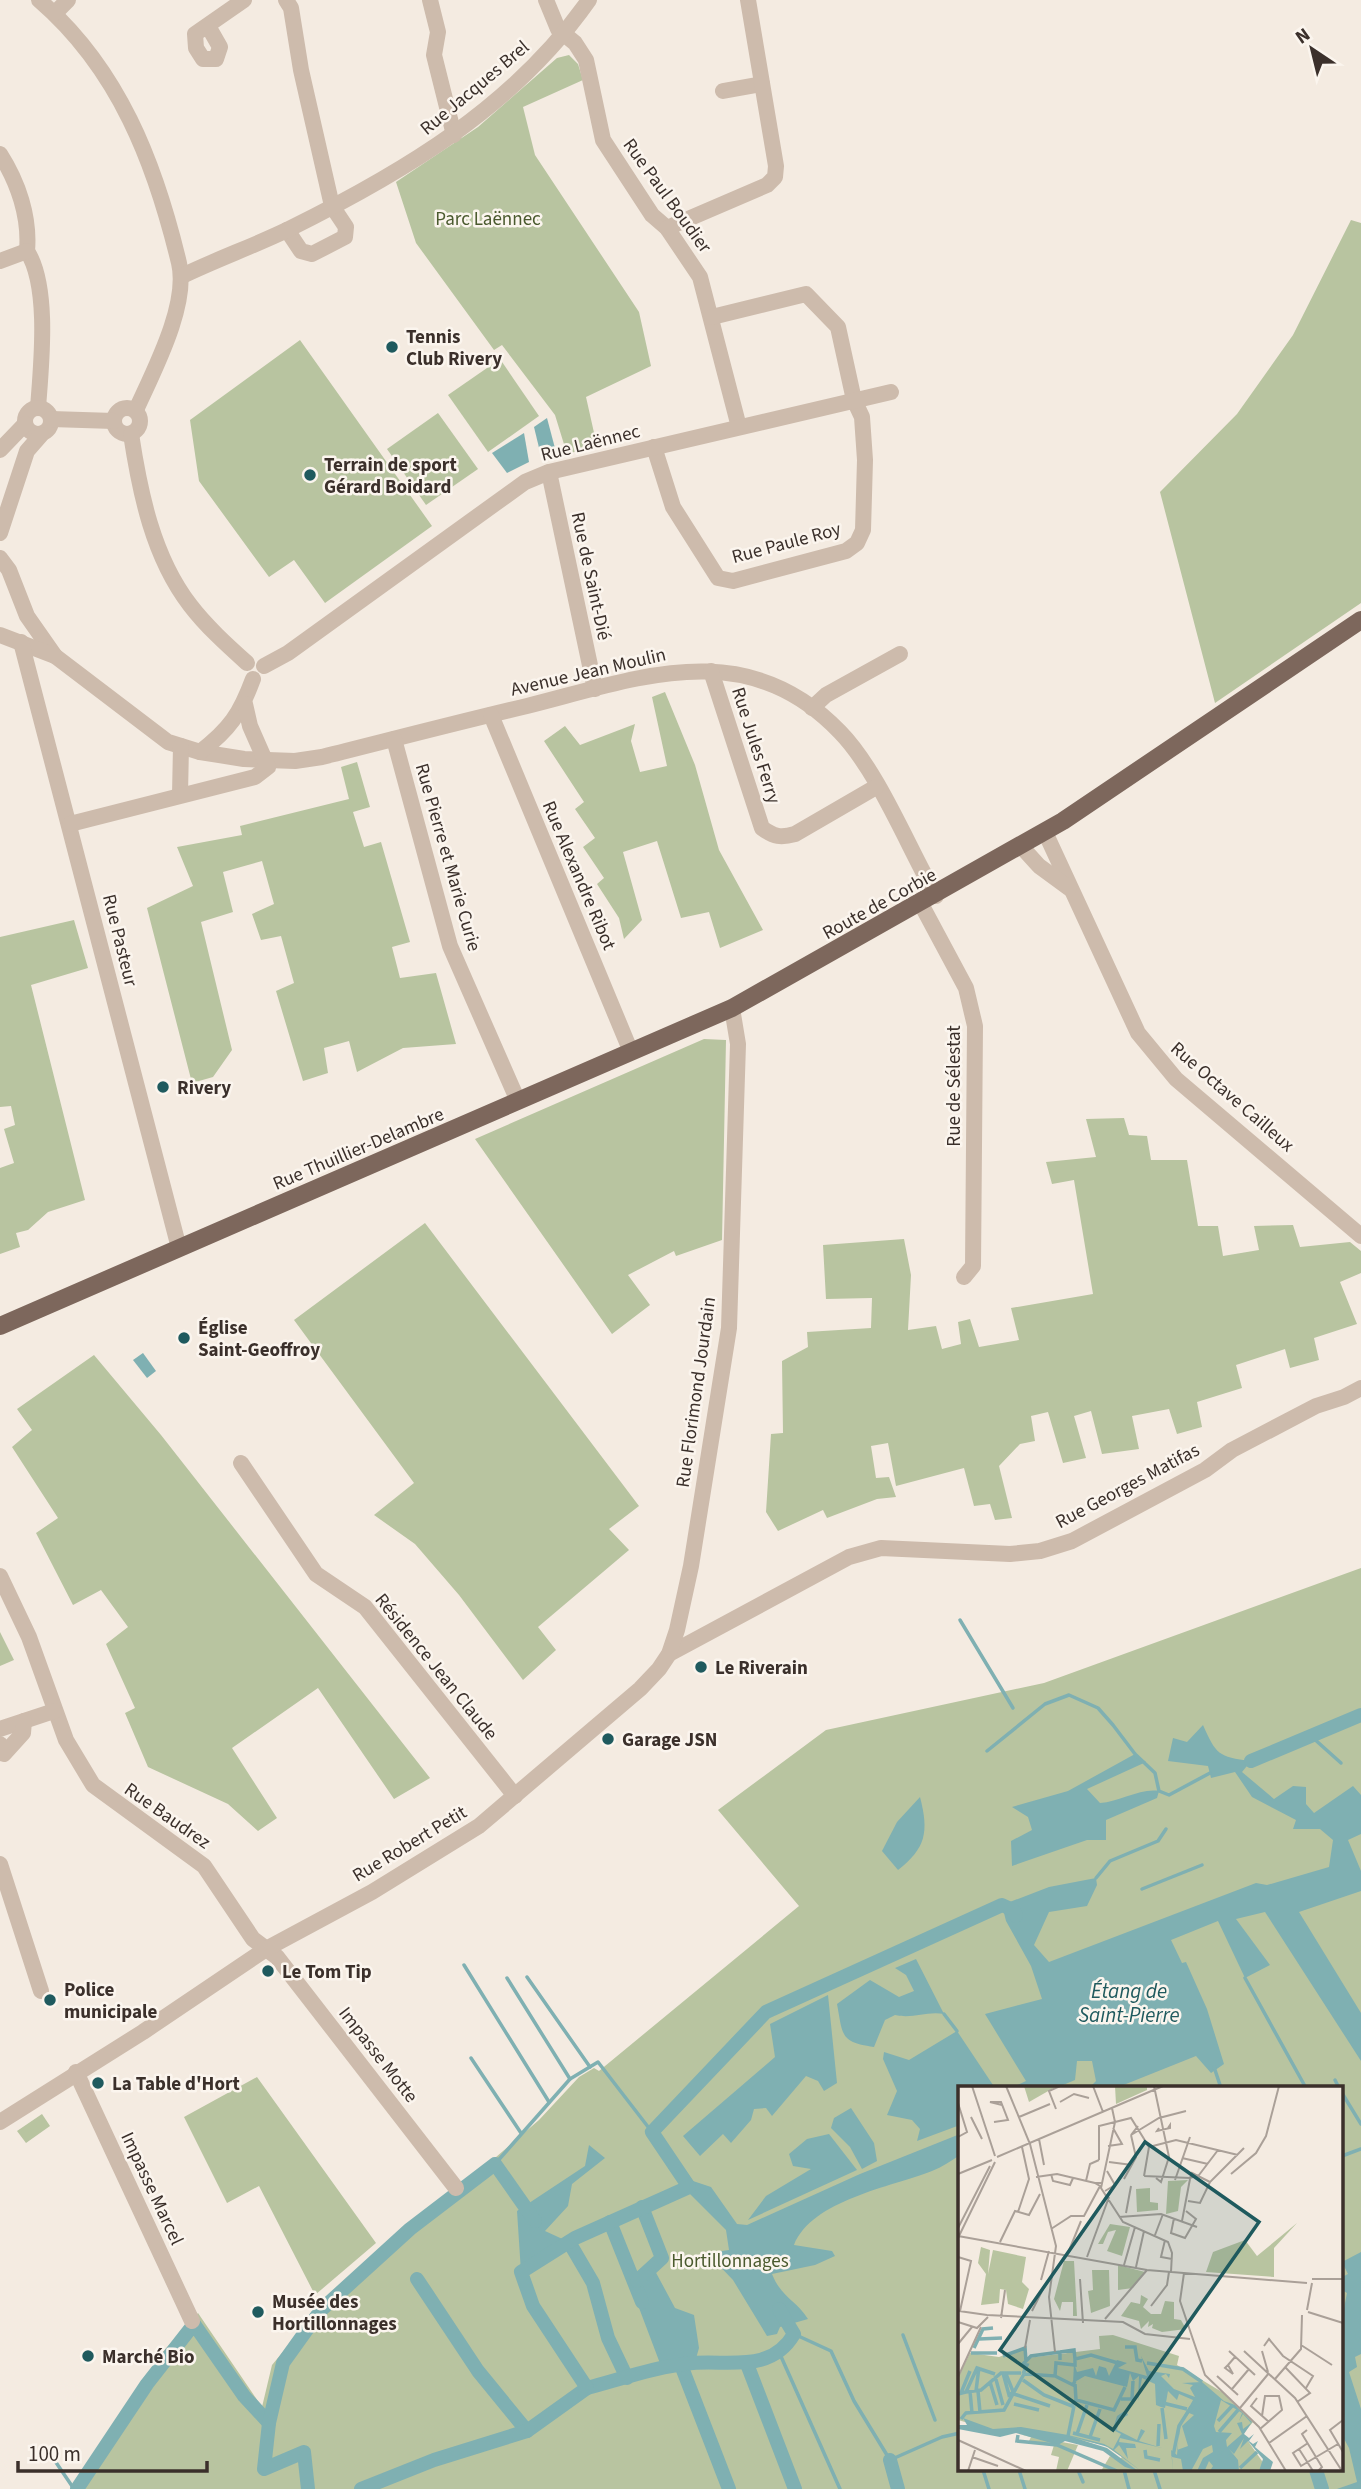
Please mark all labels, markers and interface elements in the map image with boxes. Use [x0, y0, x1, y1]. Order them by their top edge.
north arrow [1277, 14, 1347, 84]
text: N [1290, 22, 1316, 51]
street label: Rue Jacques Brel [414, 34, 536, 142]
street label: Rue Paul Boudier [616, 133, 718, 259]
park label: Parc Laënnec [435, 206, 541, 233]
place label: Tennis Club Rivery [406, 324, 502, 373]
marker: Tennis Club Rivery [384, 339, 400, 355]
street label: Rue Laënnec [538, 418, 643, 469]
place label: Terrain de sport Gérard Boidard [324, 452, 457, 501]
marker: Terrain de sport Gérard Boidard [302, 467, 318, 483]
street label: Rue de Saint-Dié [564, 510, 617, 643]
street label: Rue Paule Roy [729, 516, 844, 571]
street label: Avenue Jean Moulin [508, 641, 669, 703]
street label: Rue Jules Ferry [724, 684, 787, 807]
street label: Rue Pierre et Marie Curie [408, 760, 487, 955]
street label: Rue Alexandre Ribot [535, 797, 622, 955]
street label: Route de Corbie [818, 862, 942, 947]
street label: Rue Pasteur [95, 891, 144, 990]
street label: Rue de Sélestat [941, 1025, 968, 1147]
street label: Rue Octave Cailleux [1164, 1036, 1300, 1159]
place label: Rivery [177, 1075, 231, 1102]
marker: Rivery [155, 1079, 171, 1095]
street label: Rue Thuillier-Delambre [269, 1101, 448, 1198]
street label: Rue Florimond Jourdain [670, 1295, 723, 1489]
place label: Église Saint-Geoffroy [198, 1315, 320, 1364]
marker: Église Saint-Geoffroy [176, 1330, 192, 1346]
street label: Rue Georges Matifas [1051, 1437, 1205, 1536]
street label: Résidence Jean Claude [368, 1588, 504, 1746]
place label: Le Riverain [715, 1655, 808, 1682]
marker: Le Riverain [693, 1659, 709, 1675]
place label: Garage JSN [622, 1727, 718, 1754]
marker: Garage JSN [600, 1731, 616, 1747]
street label: Rue Baudrez [118, 1777, 216, 1856]
street label: Rue Robert Petit [347, 1799, 473, 1889]
place label: Le Tom Tip [282, 1959, 372, 1986]
marker: Le Tom Tip [260, 1963, 276, 1979]
water label: Étang de Saint-Pierre [1078, 1976, 1180, 2030]
place label: Police municipale [64, 1977, 157, 2026]
marker: Police municipale [42, 1992, 58, 2008]
street label: Impasse Motte [332, 2001, 424, 2109]
place label: La Table d'Hort [112, 2071, 240, 2098]
marker: La Table d'Hort [90, 2075, 106, 2091]
inset map [958, 2086, 1344, 2472]
street label: Impasse Marcel [114, 2128, 190, 2250]
park label: Hortillonnages [671, 2248, 789, 2275]
place label: Musée des Hortillonnages [272, 2289, 397, 2338]
marker: Musée des Hortillonnages [250, 2304, 266, 2320]
place label: Marché Bio [102, 2344, 195, 2371]
marker: Marché Bio [80, 2348, 96, 2364]
scale bar [18, 2430, 206, 2474]
text: 100 m [28, 2439, 81, 2469]

